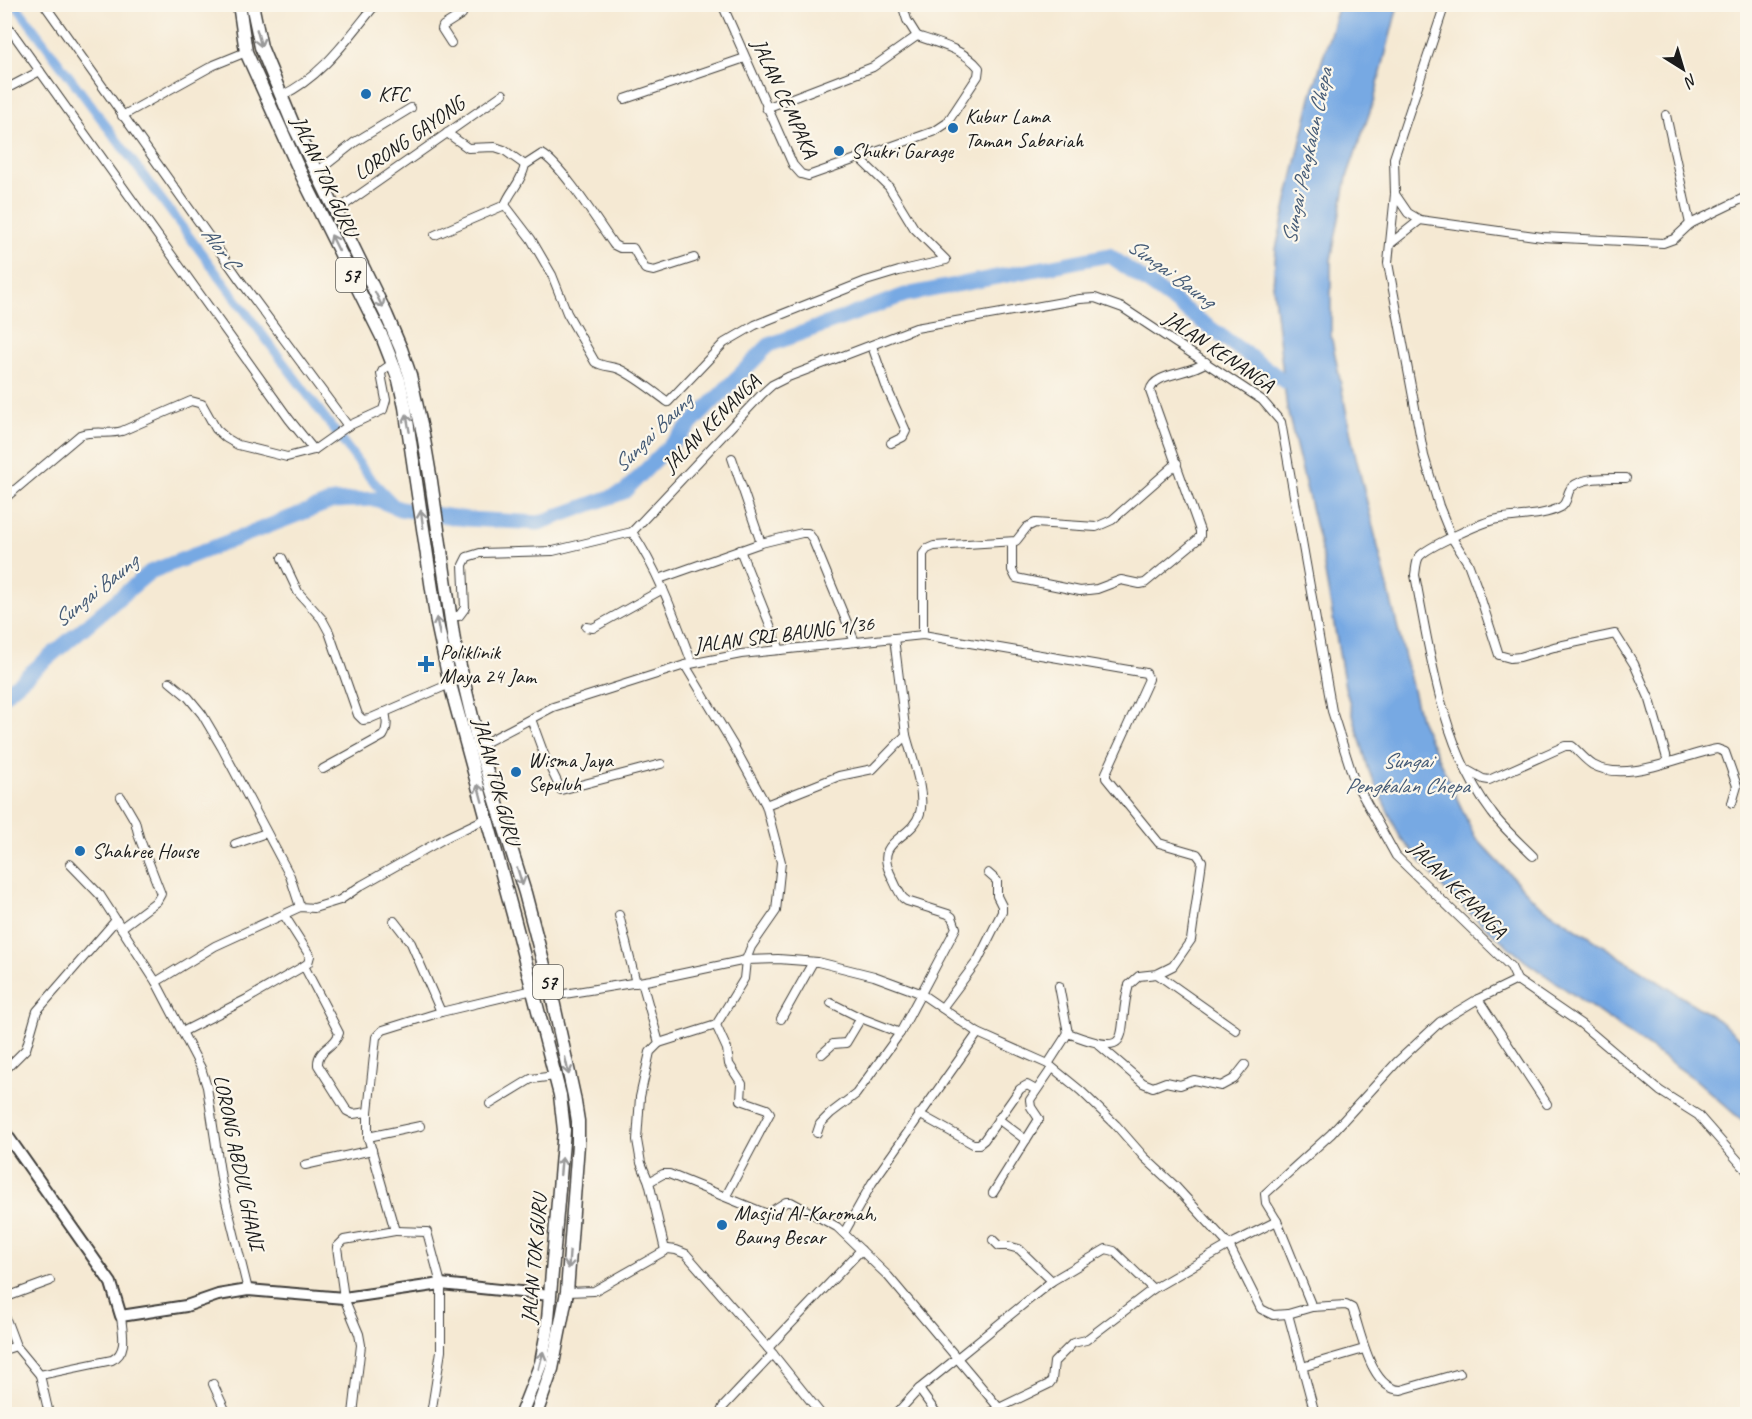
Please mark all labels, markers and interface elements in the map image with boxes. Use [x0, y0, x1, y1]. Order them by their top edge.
one-way arrow [253, 28, 265, 47]
street label: JALAN CEMPAKA [746, 33, 824, 162]
north arrow [1653, 39, 1713, 99]
water label: Sungai Pengkalan Chepa [1275, 64, 1340, 246]
text: N [1679, 69, 1701, 93]
place label: KFC [378, 81, 411, 107]
marker: KFC [359, 87, 373, 101]
street label: LORONG GAYONG [349, 89, 472, 186]
place label: Kubur Lama Taman Sabariah [965, 103, 1085, 153]
street label: JALAN TOK GURU [285, 111, 366, 244]
marker: Kubur Lama Taman Sabariah [946, 121, 960, 135]
place label: Shukri Garage [851, 138, 954, 164]
marker: Shukri Garage [832, 144, 846, 158]
water label: Alor C [195, 221, 249, 279]
water label: Sungai Baung [1122, 232, 1223, 316]
one-way arrow [329, 234, 341, 252]
road number: 57 [336, 258, 366, 292]
one-way arrow [374, 290, 385, 308]
street label: JALAN KENANGA [1158, 304, 1280, 398]
street label: JALAN KENANGA [656, 368, 766, 478]
water label: Sungai Baung [607, 385, 701, 478]
one-way arrow [402, 414, 413, 433]
one-way arrow [416, 510, 427, 529]
water label: Sungai Baung [47, 546, 146, 634]
street label: JALAN SRI BAUNG 1/36 [692, 610, 876, 658]
one-way arrow [432, 617, 443, 637]
place label: Poliklinik Maya 24 Jam [440, 639, 538, 689]
marker: Poliklinik Maya 24 Jam [417, 655, 435, 673]
street label: JALAN TOK GURU [467, 714, 527, 851]
place label: Wisma Jaya Sepuluh [528, 747, 614, 797]
water label: Sungai Pengkalan Chepa [1345, 747, 1471, 800]
marker: Wisma Jaya Sepuluh [509, 765, 523, 779]
one-way arrow [474, 784, 485, 803]
street label: JALAN KENANGA [1403, 834, 1513, 944]
place label: Shahree House [92, 838, 200, 864]
marker: Shahree House [73, 844, 87, 858]
one-way arrow [515, 867, 526, 886]
road number: 57 [533, 965, 563, 999]
one-way arrow [562, 1056, 574, 1075]
street label: LORONG ABDUL GHANI [208, 1072, 271, 1256]
one-way arrow [556, 1157, 567, 1177]
street label: JALAN TOK GURU [515, 1189, 553, 1326]
place label: Masjid Al-Karomah, Baung Besar [734, 1200, 877, 1250]
marker: Masjid Al-Karomah, Baung Besar [715, 1218, 729, 1232]
one-way arrow [563, 1249, 574, 1269]
one-way arrow [535, 1351, 547, 1370]

